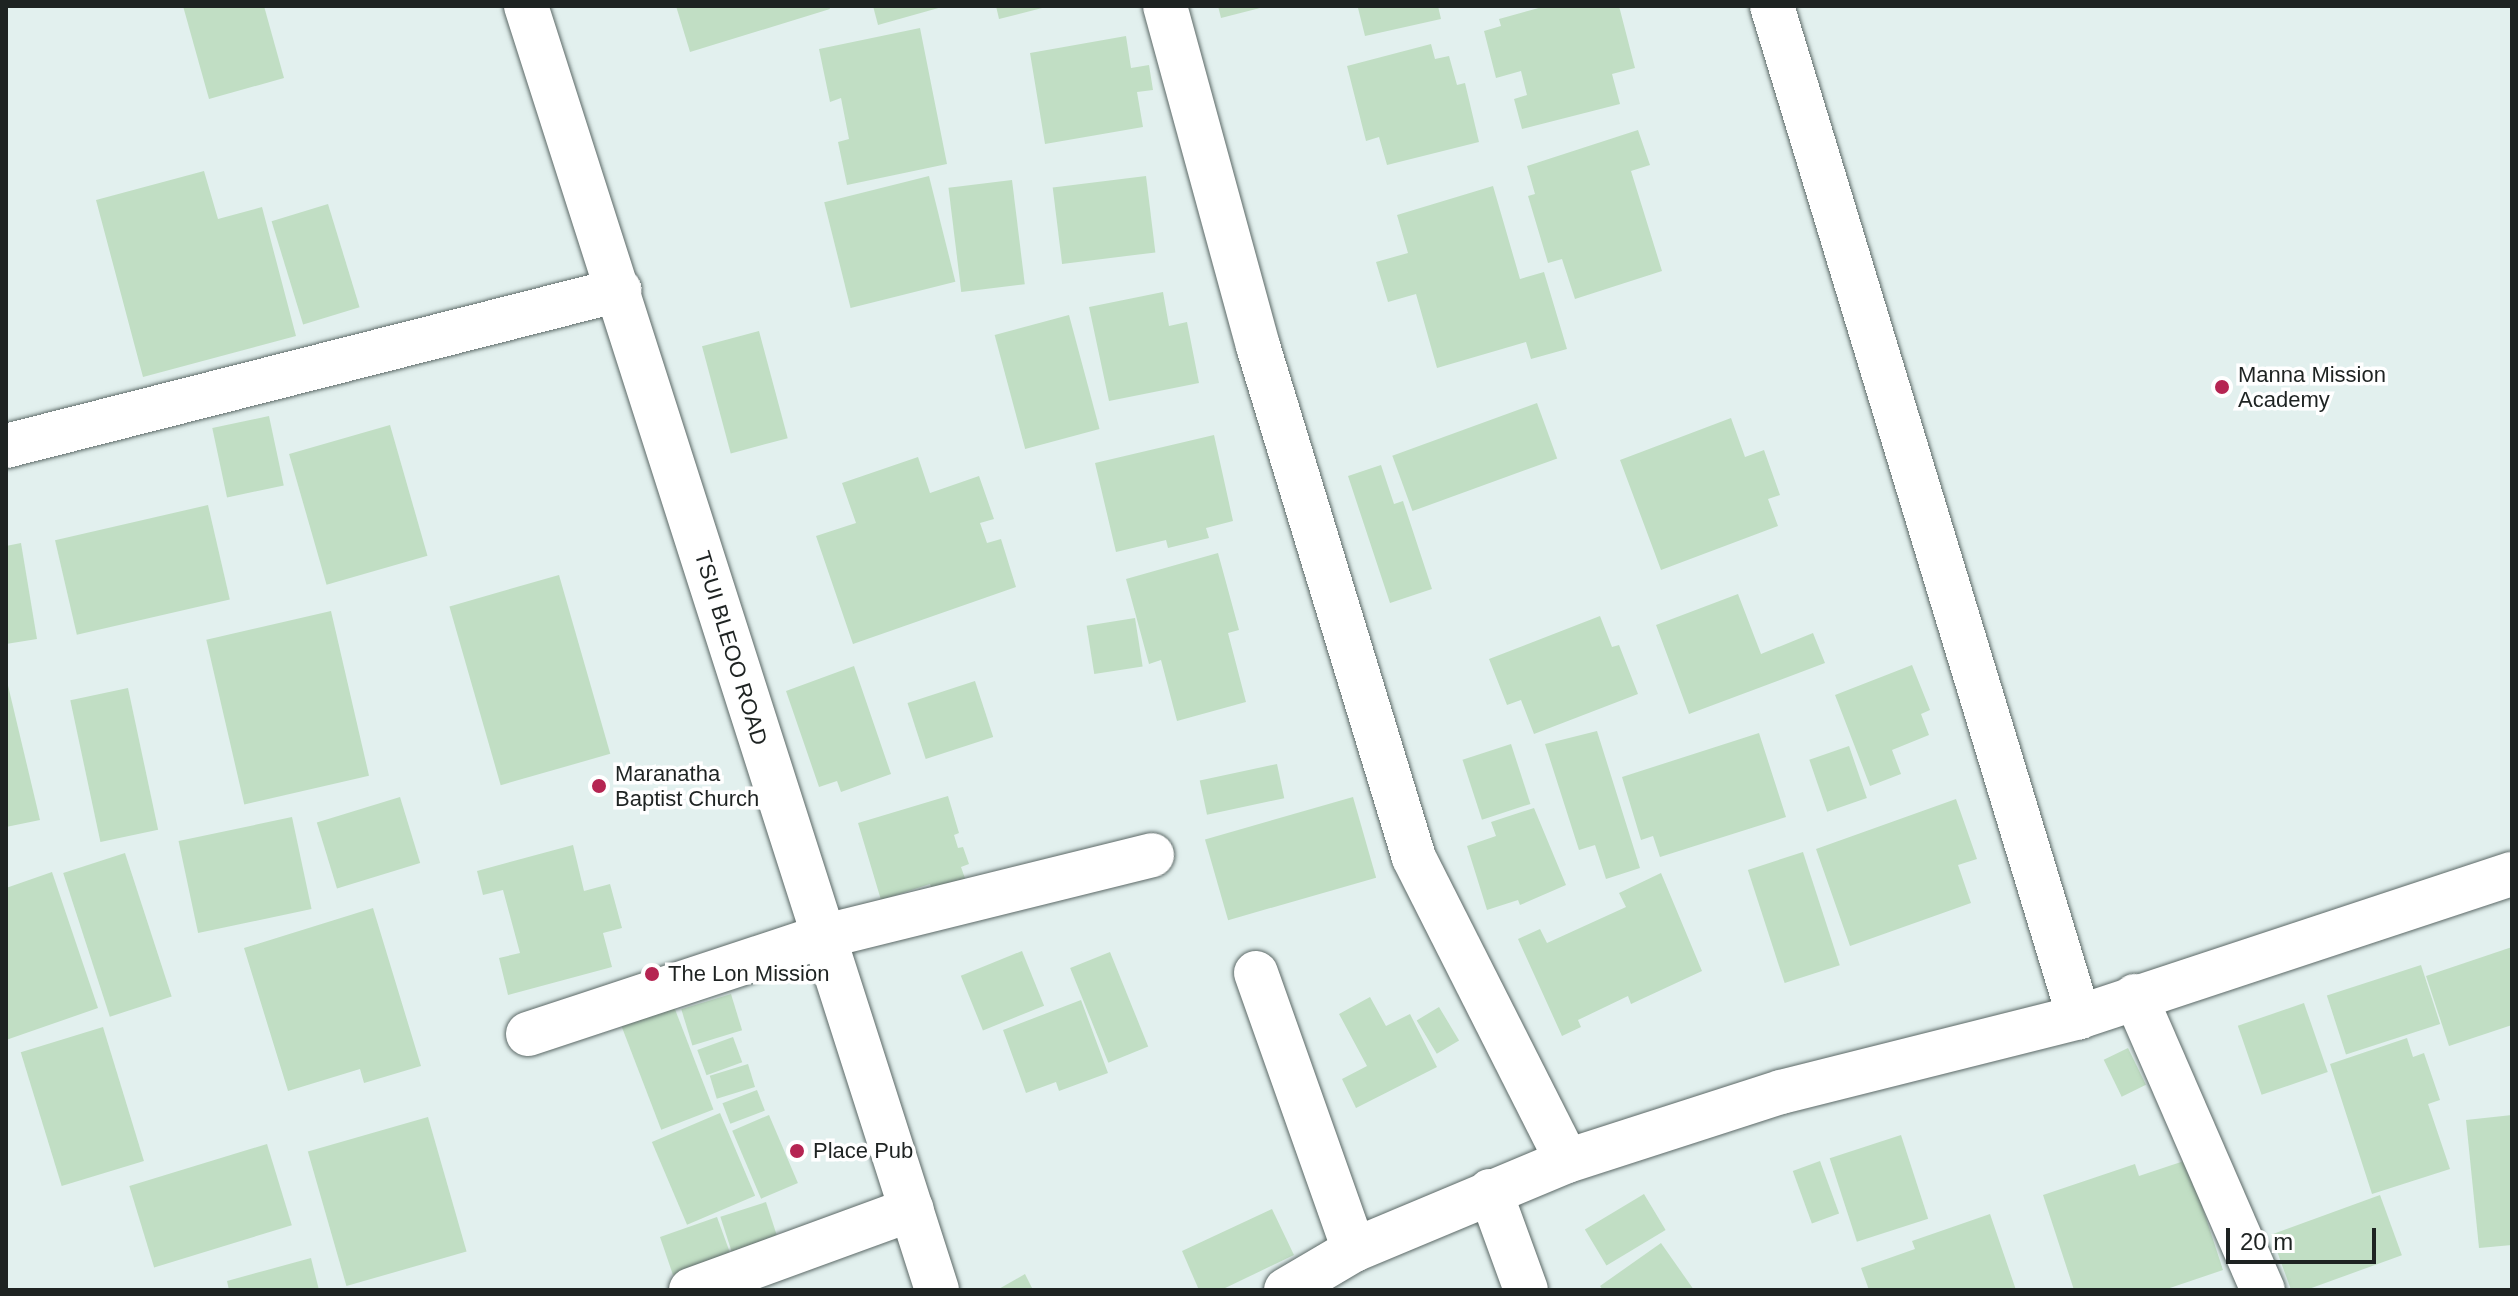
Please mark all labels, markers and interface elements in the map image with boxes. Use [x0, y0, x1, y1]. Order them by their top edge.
place label: Manna Mission Academy [2238, 361, 2386, 412]
marker: Manna Mission Academy [2213, 378, 2231, 396]
street label: TSUI BLEOO ROAD [689, 548, 773, 748]
place label: Maranatha Baptist Church [615, 760, 759, 812]
marker: Maranatha Baptist Church [590, 777, 608, 795]
place label: The Lon Mission [668, 961, 829, 987]
marker: The Lon Mission [643, 965, 661, 983]
place label: Place Pub [813, 1138, 913, 1164]
marker: Place Pub [788, 1142, 806, 1160]
scale bar [2230, 1212, 2380, 1262]
text: 20 m [2240, 1228, 2293, 1255]

